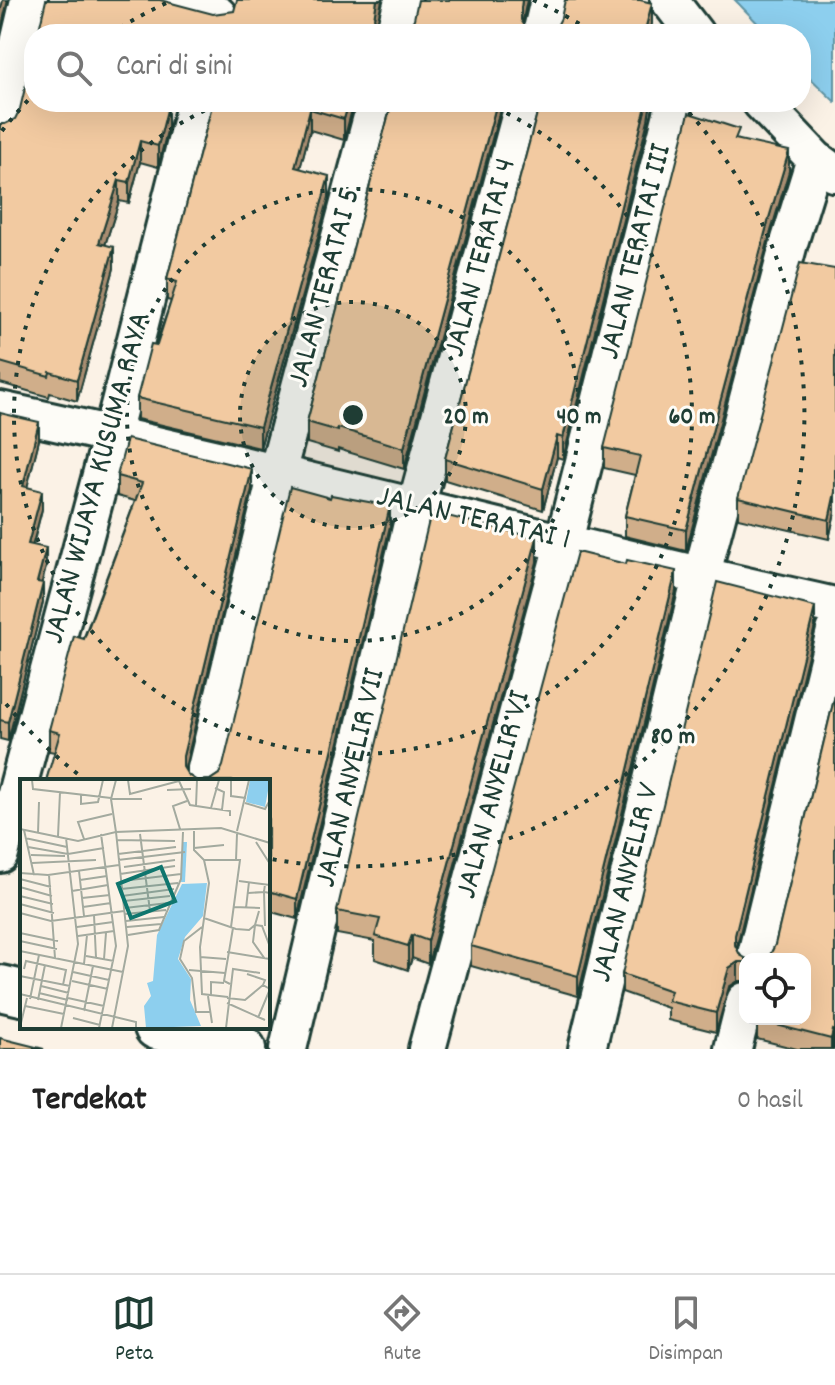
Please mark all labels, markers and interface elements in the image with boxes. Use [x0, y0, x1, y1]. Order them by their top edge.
search box [24, 24, 811, 112]
icon: search [52, 46, 96, 90]
text: Cari di sini [116, 47, 232, 90]
street label: JALAN TERATAI III [588, 139, 686, 365]
street label: JALAN TERATAI 4 [433, 154, 531, 362]
street label: JALAN TERATAI 5 [277, 183, 375, 393]
street label: JALAN WIJAYA KUSUMA RAYA [32, 307, 166, 649]
centre of rings [339, 401, 367, 429]
text: 20 m [443, 401, 489, 435]
text: 40 m [556, 401, 602, 435]
text: 60 m [669, 401, 715, 435]
street label: JALAN TERATAI 1 [371, 475, 575, 565]
street label: JALAN ANYELIR VII [304, 664, 400, 892]
street label: JALAN ANYELIR VI [445, 686, 545, 904]
text: 80 m [651, 721, 695, 755]
street label: JALAN ANYELIR V [580, 778, 674, 987]
inset map [20, 779, 270, 1029]
map controls [739, 953, 811, 1025]
button: locate [739, 953, 811, 1025]
text: Terdekat [32, 1077, 147, 1126]
text: 0 hasil [737, 1083, 803, 1120]
tab: Peta [112, 1291, 156, 1370]
tab: Rute [380, 1291, 424, 1370]
tab: Disimpan [648, 1291, 723, 1370]

